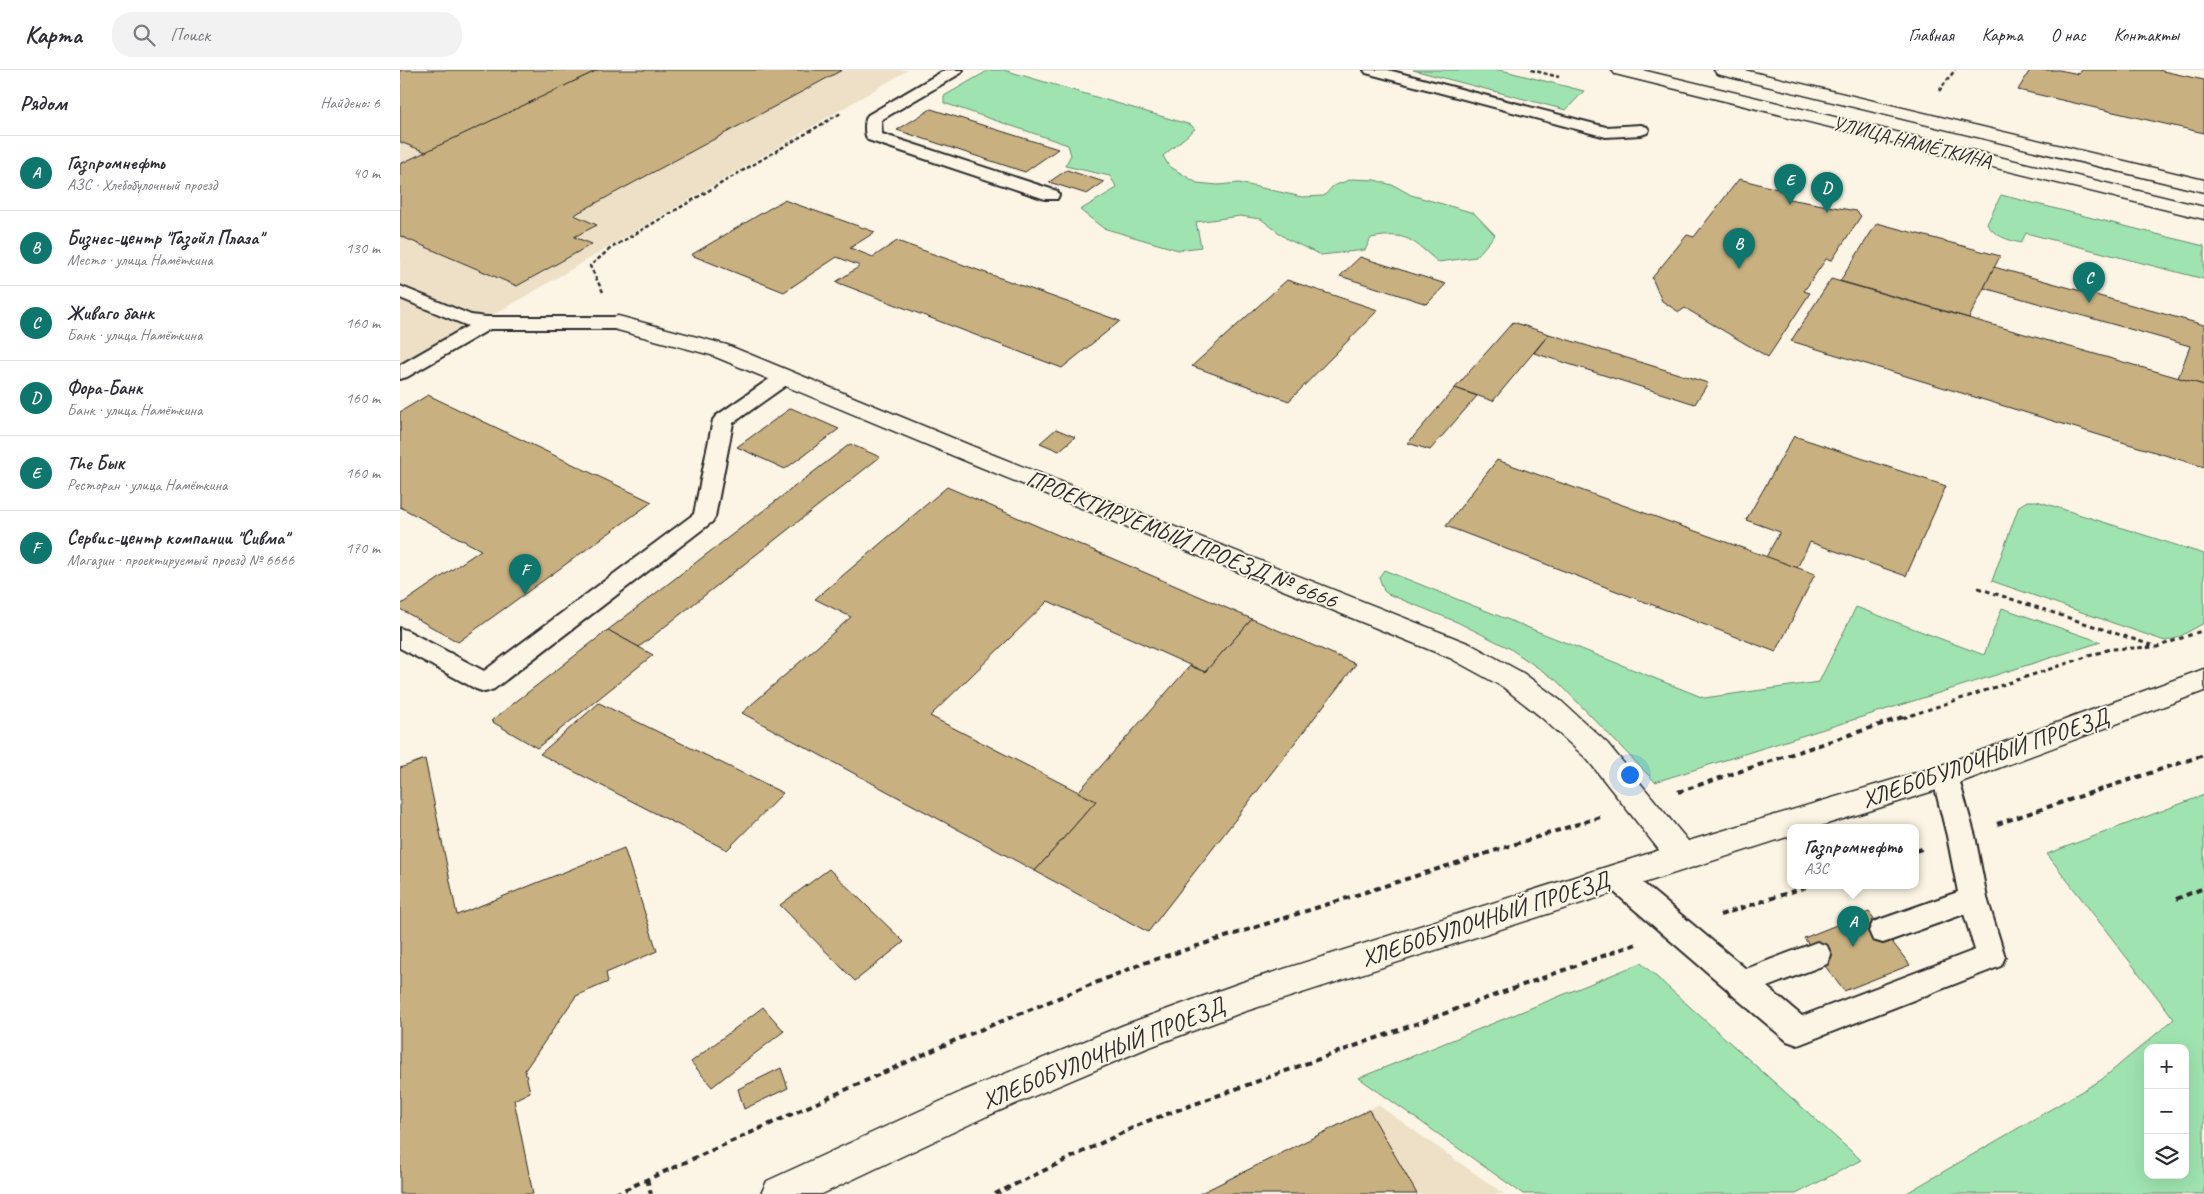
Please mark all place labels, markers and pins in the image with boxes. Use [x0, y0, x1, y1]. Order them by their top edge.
pin: E [1774, 164, 1806, 205]
pin: D [1811, 172, 1843, 213]
pin: B [1723, 228, 1755, 269]
pin: C [2073, 262, 2105, 303]
pin: F [509, 554, 541, 595]
pin: A [1837, 906, 1869, 947]

